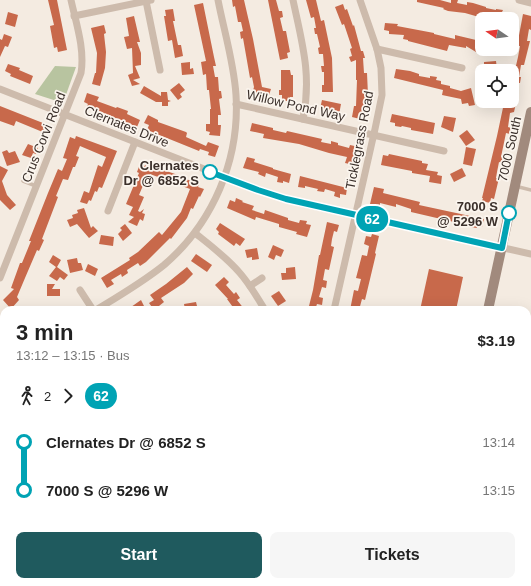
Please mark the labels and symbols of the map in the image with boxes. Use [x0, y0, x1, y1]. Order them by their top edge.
north arrow [475, 12, 519, 56]
street label: Willow Pond Way [245, 87, 347, 124]
street label: Crus Corvi Road [19, 90, 68, 185]
street label: Ticklegrass Road [343, 90, 376, 191]
street label: Clernates Drive [82, 103, 171, 150]
street label: 7000 South [495, 115, 524, 183]
place label: Clernates Dr @ 6852 S [123, 158, 199, 188]
marker: Clernates Dr @ 6852 S [202, 164, 218, 180]
place label: 7000 S @ 5296 W [437, 199, 499, 229]
marker: 7000 S @ 5296 W [501, 205, 517, 221]
line badge: 62 [354, 206, 390, 232]

